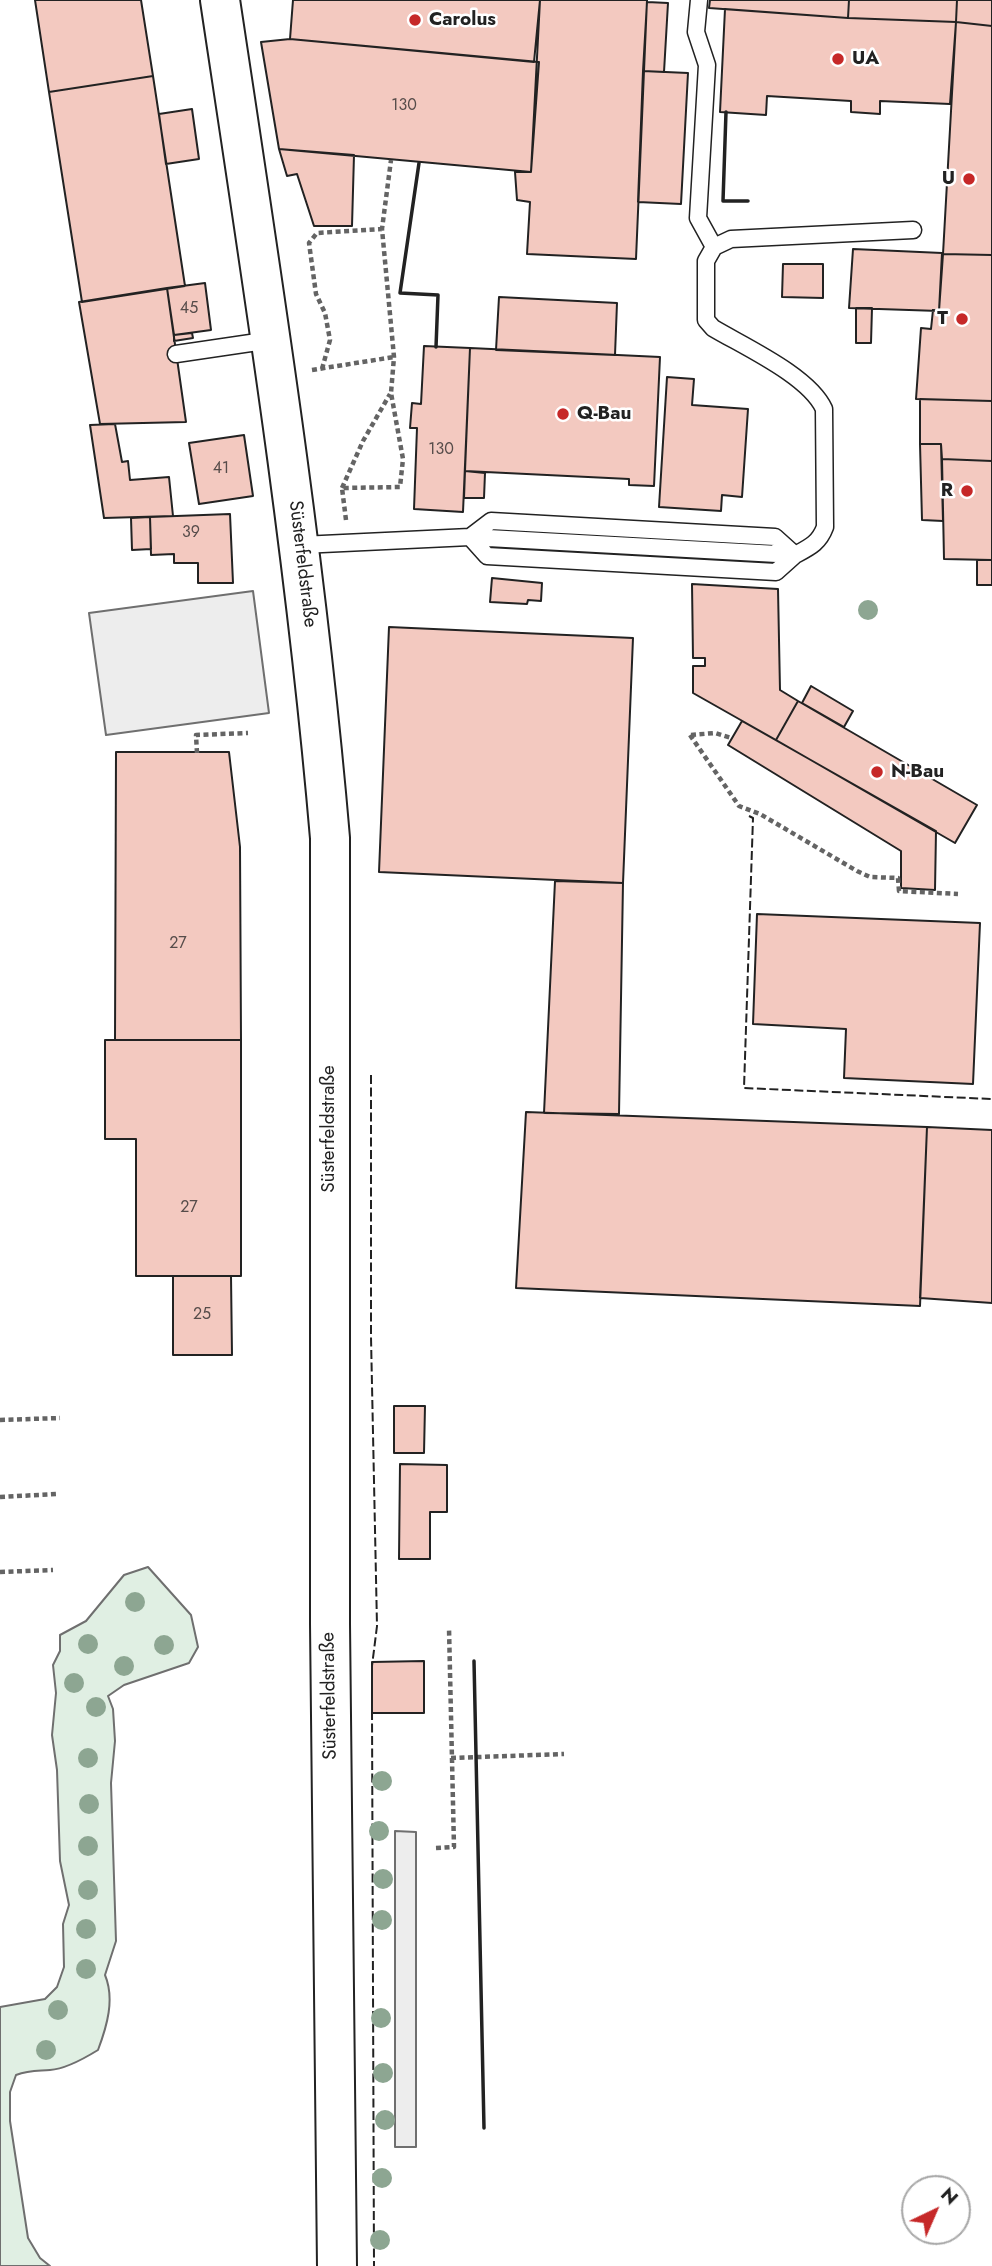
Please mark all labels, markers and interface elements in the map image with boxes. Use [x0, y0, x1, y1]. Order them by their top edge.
place label: Carolus [429, 9, 496, 31]
marker: Carolus [407, 12, 423, 28]
place label: UA [852, 48, 879, 70]
marker: UA [830, 51, 846, 67]
house number: 130 [391, 96, 417, 116]
place label: U [942, 168, 955, 190]
marker: U [961, 171, 977, 187]
house number: 45 [180, 299, 198, 319]
place label: T [937, 308, 948, 330]
marker: T [954, 311, 970, 327]
place label: Q-Bau [577, 403, 631, 425]
marker: Q-Bau [555, 406, 571, 422]
house number: 130 [428, 440, 454, 460]
house number: 41 [213, 459, 229, 479]
place label: R [941, 480, 953, 502]
marker: R [959, 483, 975, 499]
street label: Süsterfeldstraße [283, 499, 321, 629]
house number: 39 [182, 523, 200, 543]
place label: N-Bau [891, 761, 944, 783]
marker: N-Bau [869, 764, 885, 780]
house number: 27 [169, 934, 187, 954]
street label: Süsterfeldstraße [318, 1065, 340, 1193]
house number: 27 [180, 1198, 198, 1218]
house number: 25 [193, 1305, 211, 1325]
street label: Süsterfeldstraße [317, 1632, 343, 1760]
north arrow [901, 2175, 971, 2245]
text: N [935, 2181, 964, 2211]

